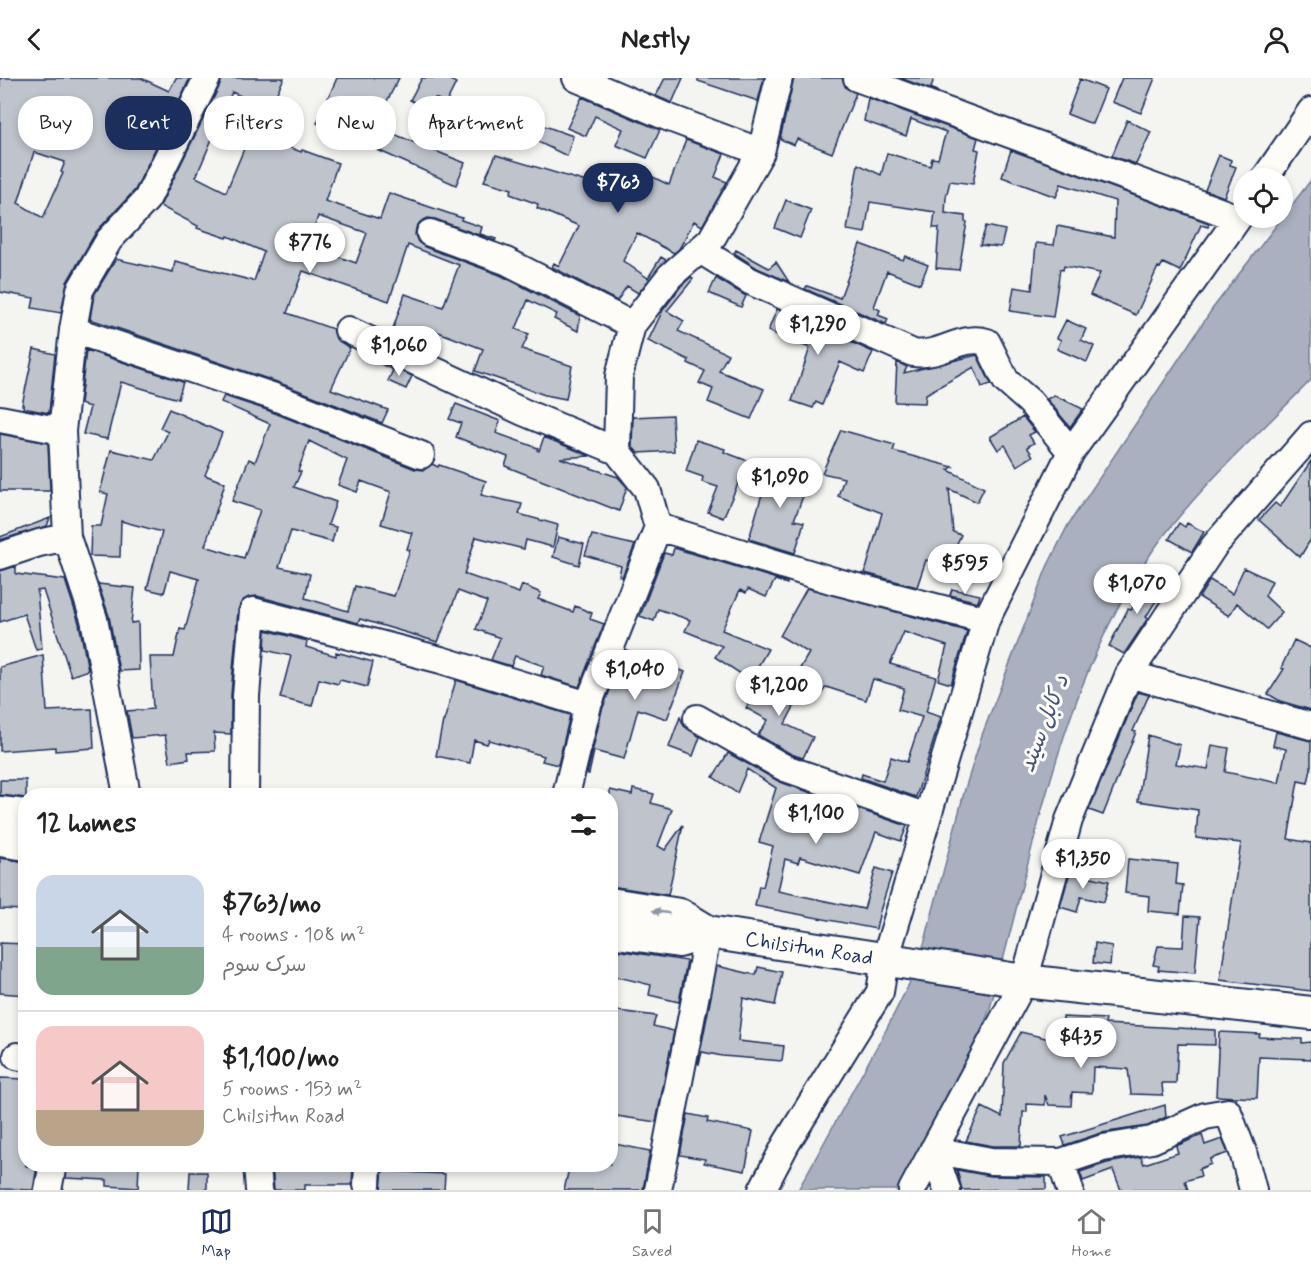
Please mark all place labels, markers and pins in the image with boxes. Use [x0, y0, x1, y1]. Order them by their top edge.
pin: $763 [582, 163, 654, 214]
pin: $776 [274, 223, 346, 274]
pin: $1,290 [769, 305, 867, 356]
pin: $1,060 [350, 326, 448, 377]
pin: $1,090 [731, 458, 829, 509]
pin: $595 [929, 544, 1001, 595]
pin: $1,070 [1088, 564, 1186, 615]
pin: $1,040 [586, 650, 684, 701]
pin: $1,200 [730, 666, 828, 717]
pin: $1,100 [767, 794, 865, 845]
pin: $1,350 [1034, 839, 1132, 890]
pin: $435 [1045, 1018, 1117, 1069]

